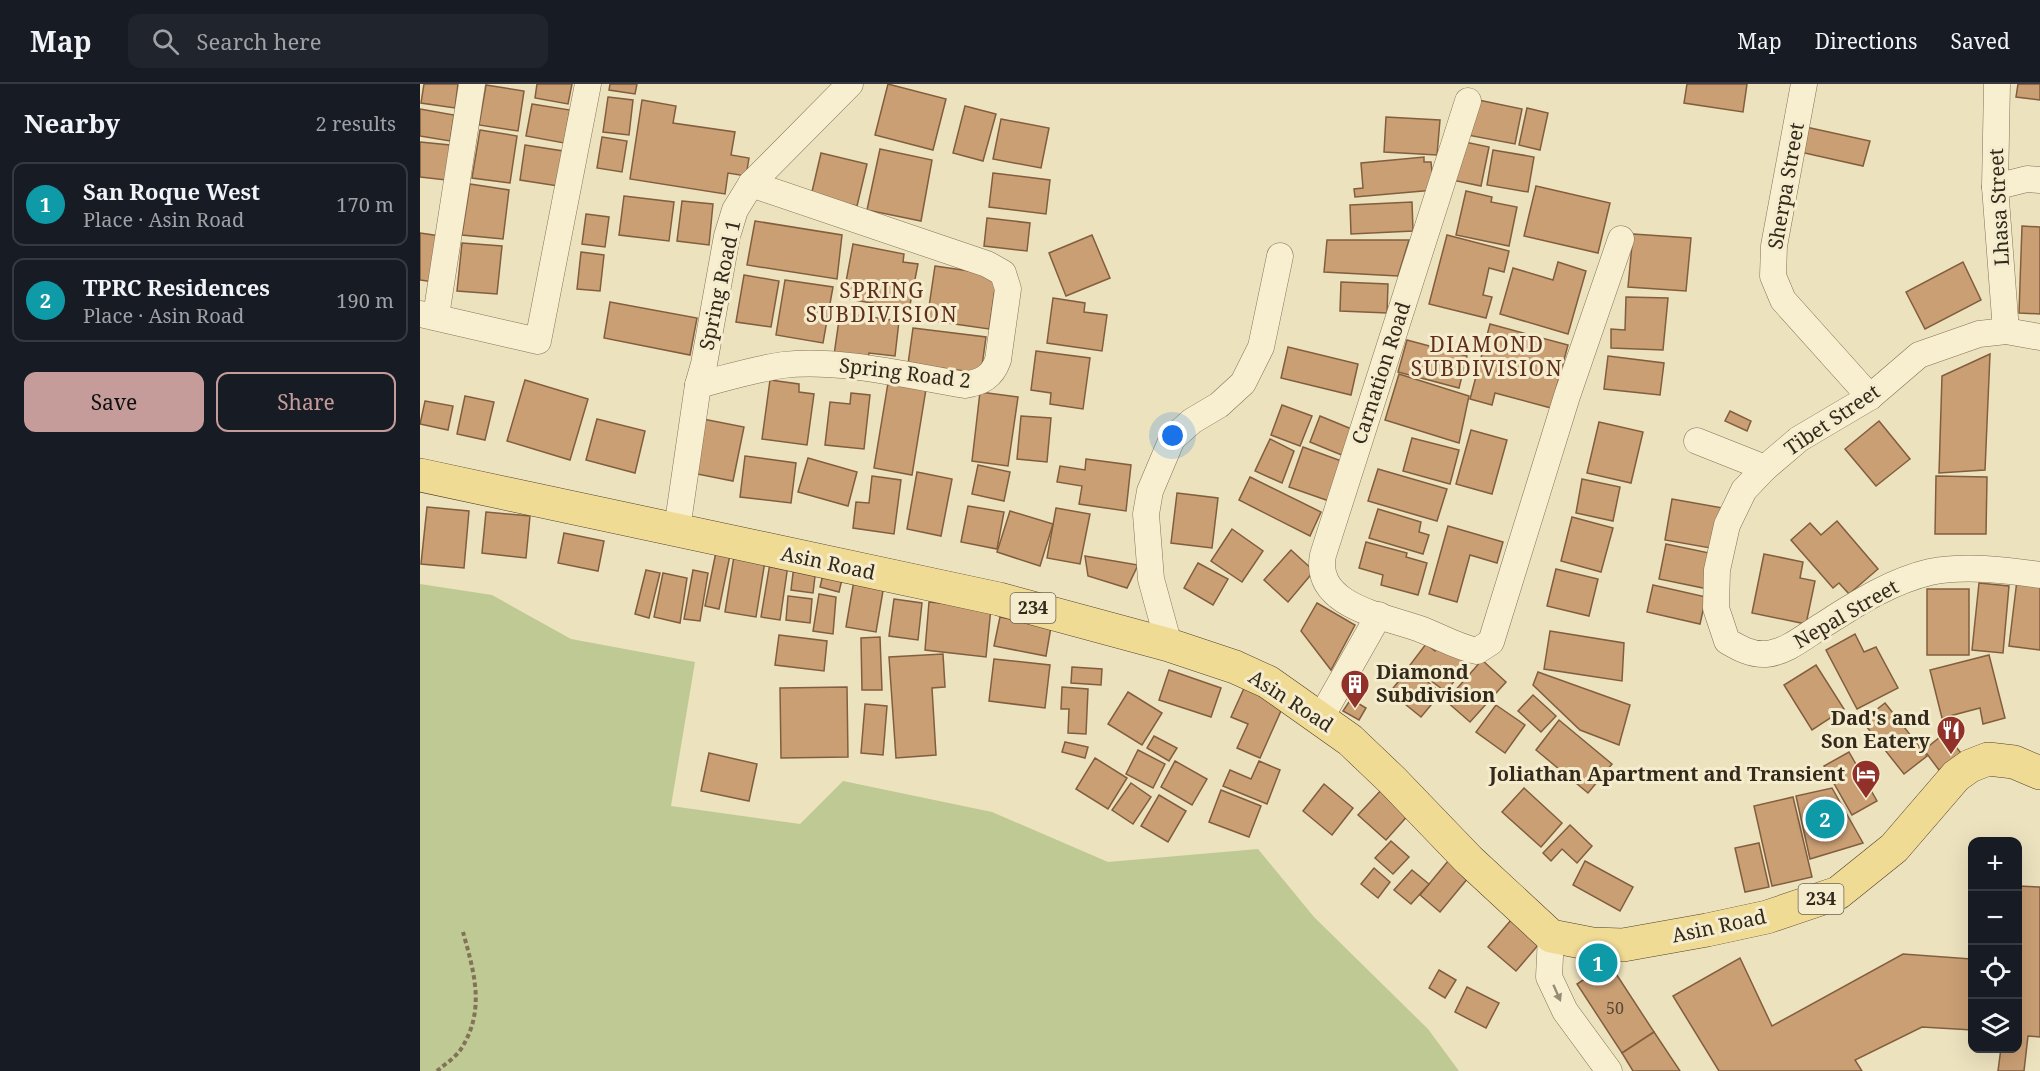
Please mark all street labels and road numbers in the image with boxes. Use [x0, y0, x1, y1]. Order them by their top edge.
street label: Sherpa Street [1761, 120, 1810, 251]
street label: Lhasa Street [1982, 148, 2015, 266]
street label: Spring Road 1 [693, 217, 746, 352]
street label: Carnation Road [1345, 298, 1416, 448]
street label: Spring Road 2 [838, 351, 972, 394]
street label: Tibet Street [1779, 378, 1885, 461]
street label: Asin Road [778, 539, 878, 586]
street label: Nepal Street [1788, 573, 1903, 654]
road number: 234 [1010, 593, 1056, 623]
street label: Asin Road [1244, 663, 1339, 738]
road number: 234 [1798, 884, 1844, 914]
street label: Asin Road [1669, 902, 1769, 949]

